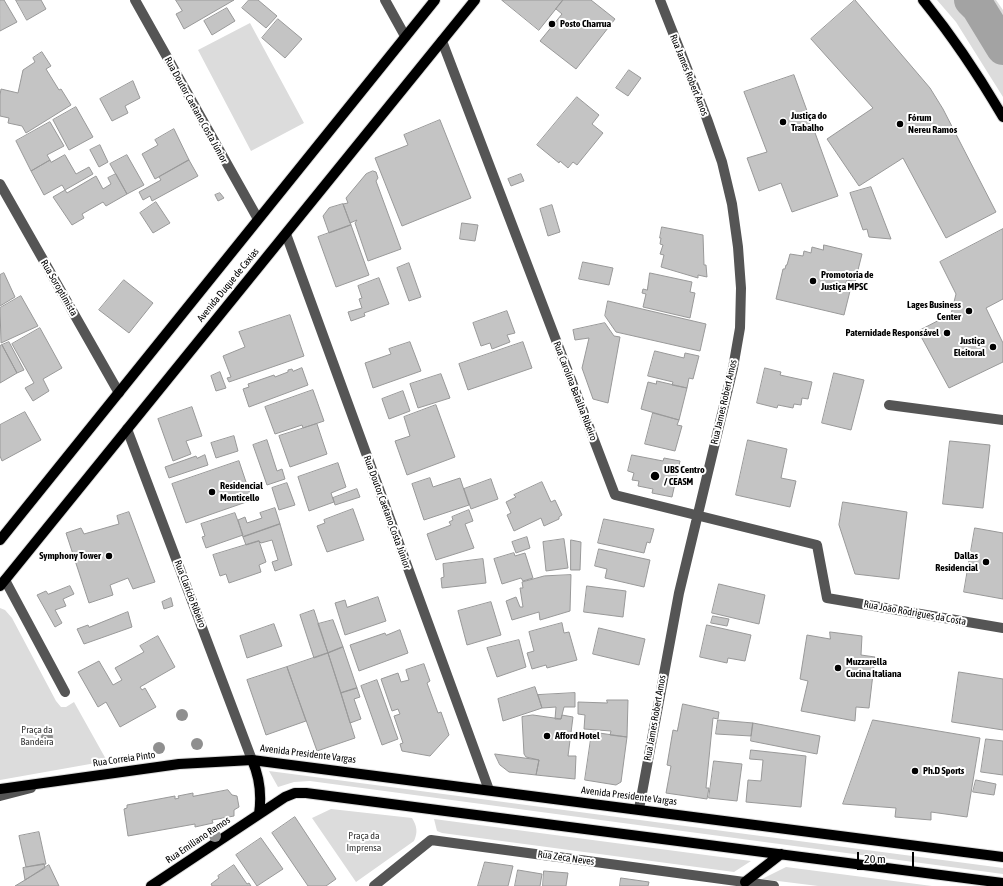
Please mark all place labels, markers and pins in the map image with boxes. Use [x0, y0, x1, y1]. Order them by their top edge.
place label: Posto Charrua [560, 18, 611, 30]
marker: Posto Charrua [547, 19, 557, 29]
place label: Justiça do Trabalho [791, 110, 827, 134]
place label: Fórum Nereu Ramos [908, 112, 957, 136]
marker: Justiça do Trabalho [778, 117, 788, 127]
marker: Fórum Nereu Ramos [895, 119, 905, 129]
place label: Promotoria de Justiça MPSC [821, 269, 873, 292]
marker: Promotoria de Justiça MPSC [808, 276, 818, 286]
place label: Lages Business Center [907, 299, 961, 322]
marker: Lages Business Center [964, 306, 974, 316]
place label: Paternidade Responsável [845, 327, 939, 339]
marker: Paternidade Responsável [942, 328, 952, 338]
place label: Justiça Eleitoral [954, 335, 985, 358]
marker: Justiça Eleitoral [988, 342, 998, 352]
place label: UBS Centro / CEASM [664, 464, 705, 488]
marker: UBS Centro / CEASM [649, 470, 661, 482]
place label: Residencial Monticello [220, 480, 263, 504]
marker: Residencial Monticello [207, 487, 217, 497]
place label: Symphony Tower [39, 550, 101, 562]
place label: Dallas Residencial [935, 550, 978, 574]
marker: Symphony Tower [104, 551, 114, 561]
marker: Dallas Residencial [981, 557, 991, 567]
place label: Muzzarella Cucina Italiana [846, 656, 901, 680]
marker: Muzzarella Cucina Italiana [833, 663, 843, 673]
place label: Afford Hotel [555, 730, 600, 742]
marker: Afford Hotel [542, 731, 552, 741]
place label: Ph.D Sports [923, 765, 964, 777]
marker: Ph.D Sports [910, 766, 920, 776]

